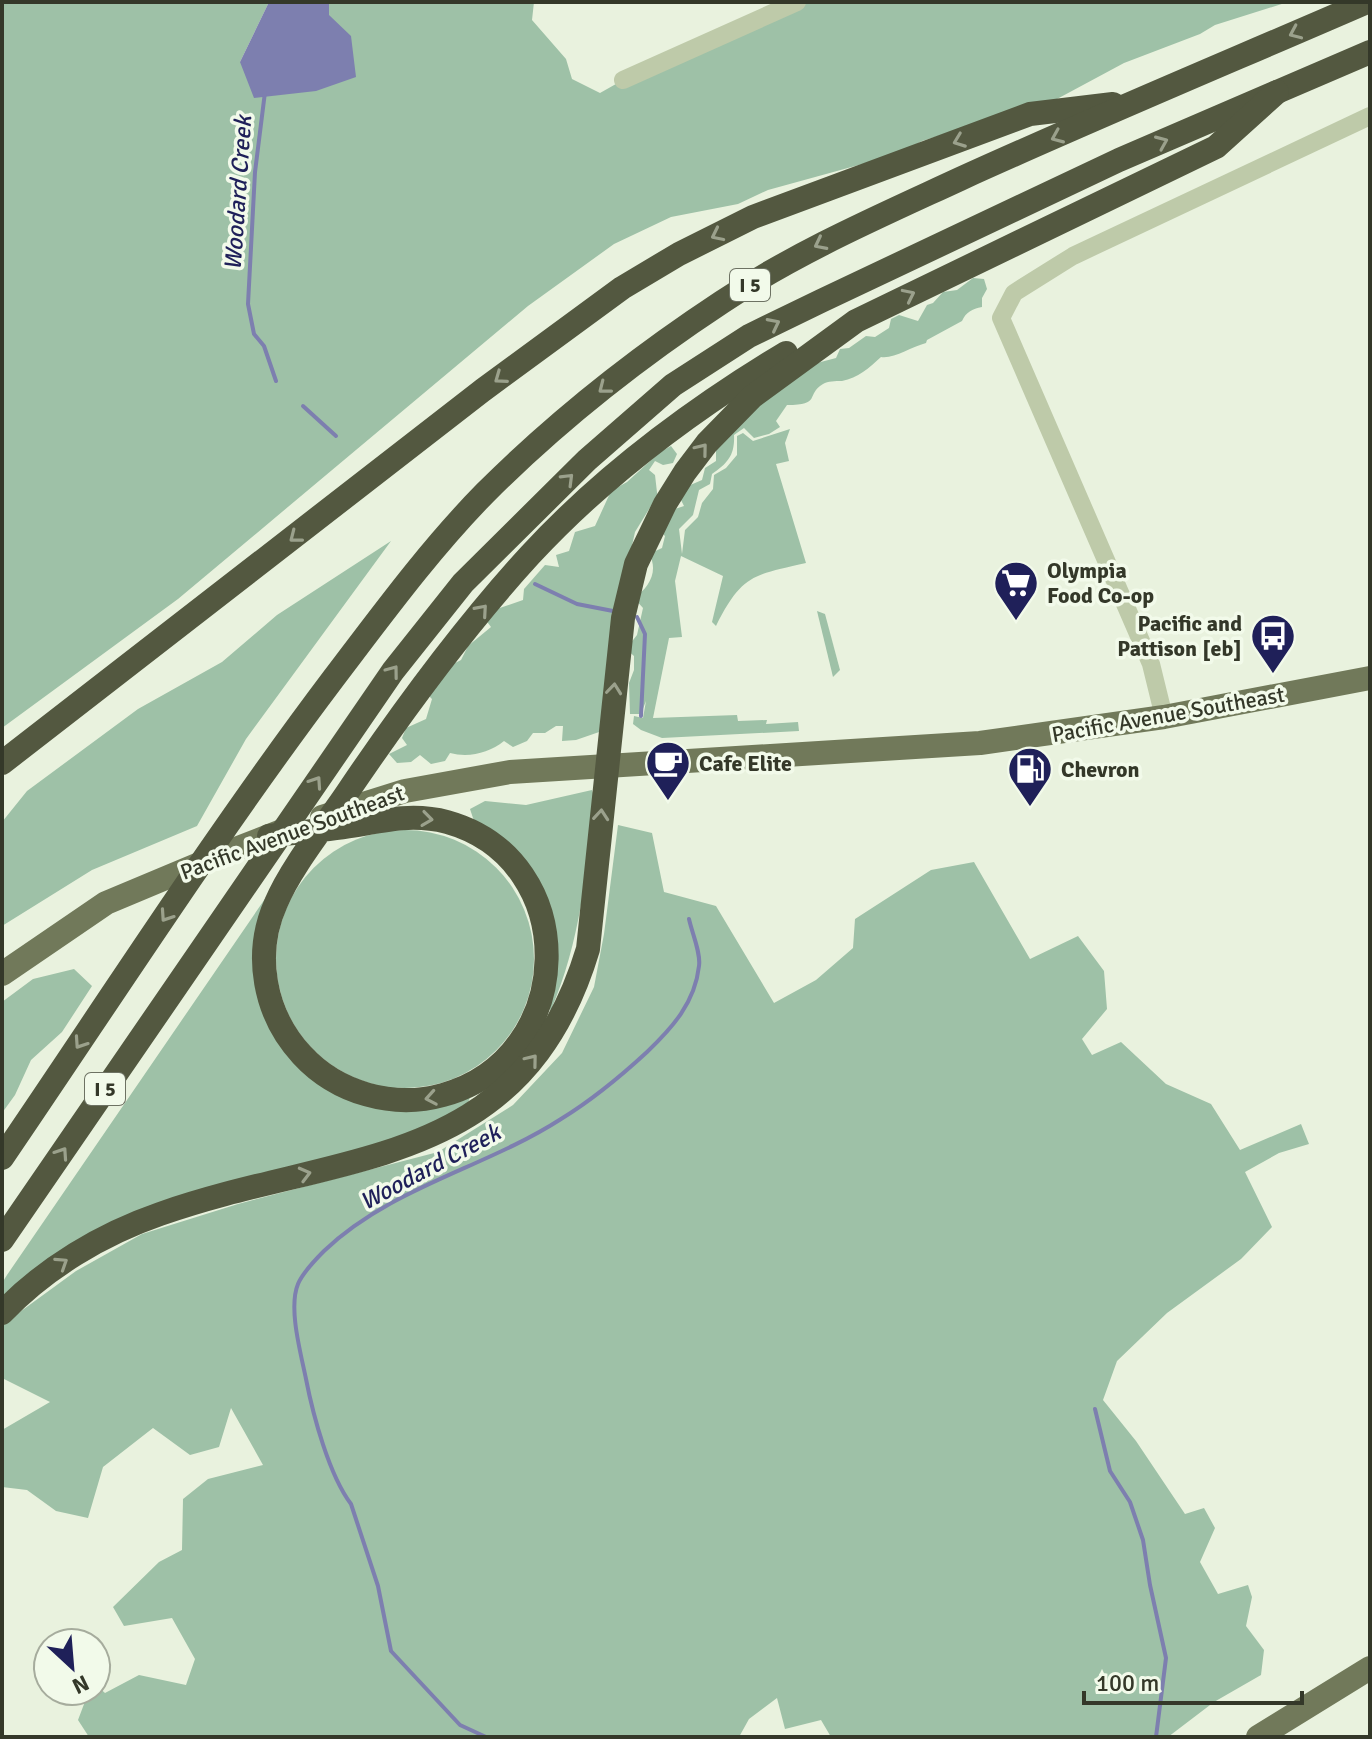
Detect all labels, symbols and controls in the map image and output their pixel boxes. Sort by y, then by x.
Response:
one-way arrow [1289,24,1303,40]
water label: Woodard Creek [218,113,259,271]
one-way arrow [1050,127,1065,143]
one-way arrow [953,131,967,148]
one-way arrow [1154,135,1168,151]
one-way arrow [710,225,725,241]
one-way arrow [813,234,828,250]
road number: I 5 [730,269,770,301]
one-way arrow [901,289,916,305]
one-way arrow [766,318,781,333]
one-way arrow [495,368,509,382]
one-way arrow [598,378,613,392]
one-way arrow [693,443,707,458]
one-way arrow [558,474,573,488]
one-way arrow [290,527,304,542]
place label: Olympia Food Co-op [1047,557,1154,609]
supermarket icon: Olympia Food Co-op [992,559,1040,622]
one-way arrow [472,604,487,619]
place label: Pacific and Pattison [eb] [1117,610,1242,662]
bus stop icon: Pacific and Pattison [eb] [1249,612,1297,675]
one-way arrow [383,665,398,680]
street label: Pacific Avenue Southeast [1050,681,1287,748]
one-way arrow [605,682,622,695]
cafe icon: Cafe Elite [644,739,692,802]
fuel station icon: Chevron [1006,745,1054,808]
place label: Cafe Elite [699,750,792,777]
place label: Chevron [1061,756,1140,783]
one-way arrow [306,776,321,790]
street label: Pacific Avenue Southeast [177,779,408,886]
one-way arrow [592,808,609,821]
one-way arrow [420,810,434,827]
one-way arrow [161,908,176,922]
one-way arrow [75,1034,90,1048]
one-way arrow [522,1055,537,1069]
road number: I 5 [85,1073,125,1105]
one-way arrow [424,1088,437,1105]
water label: Woodard Creek [355,1116,507,1217]
one-way arrow [52,1147,67,1161]
one-way arrow [297,1167,311,1183]
one-way arrow [53,1258,68,1273]
north arrow [32,1627,112,1707]
scale bar [1084,1655,1302,1705]
text: 100 m [1096,1668,1159,1698]
text: N [68,1669,93,1700]

